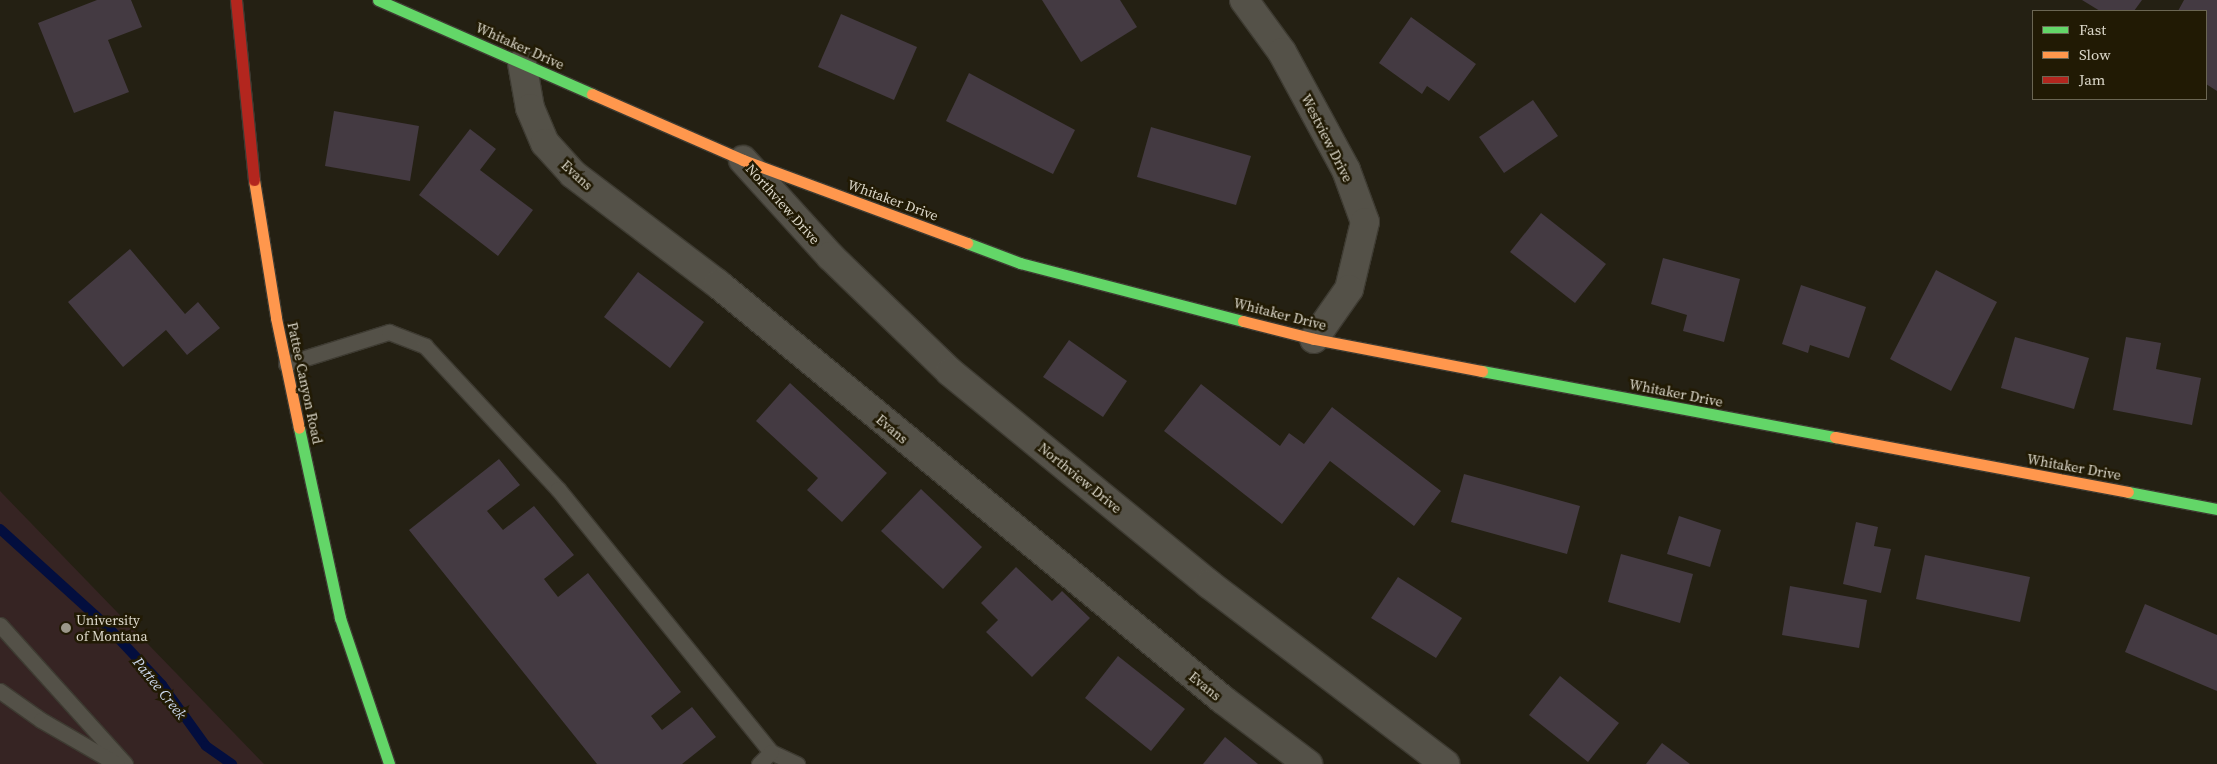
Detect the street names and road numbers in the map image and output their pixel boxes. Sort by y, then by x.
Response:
street label: Whitaker Drive [473,19,567,73]
street label: Westview Drive [1298,91,1356,185]
street label: Evans [558,157,596,193]
street label: Northview Drive [742,160,824,248]
street label: Whitaker Drive [845,176,941,224]
street label: Whitaker Drive [1232,294,1328,334]
street label: Pattee Canyon Road [284,321,326,445]
street label: Whitaker Drive [1628,376,1724,410]
street label: Evans [873,411,911,447]
street label: Northview Drive [1035,439,1125,517]
street label: Whitaker Drive [2026,450,2122,484]
street label: Evans [1185,668,1225,704]

